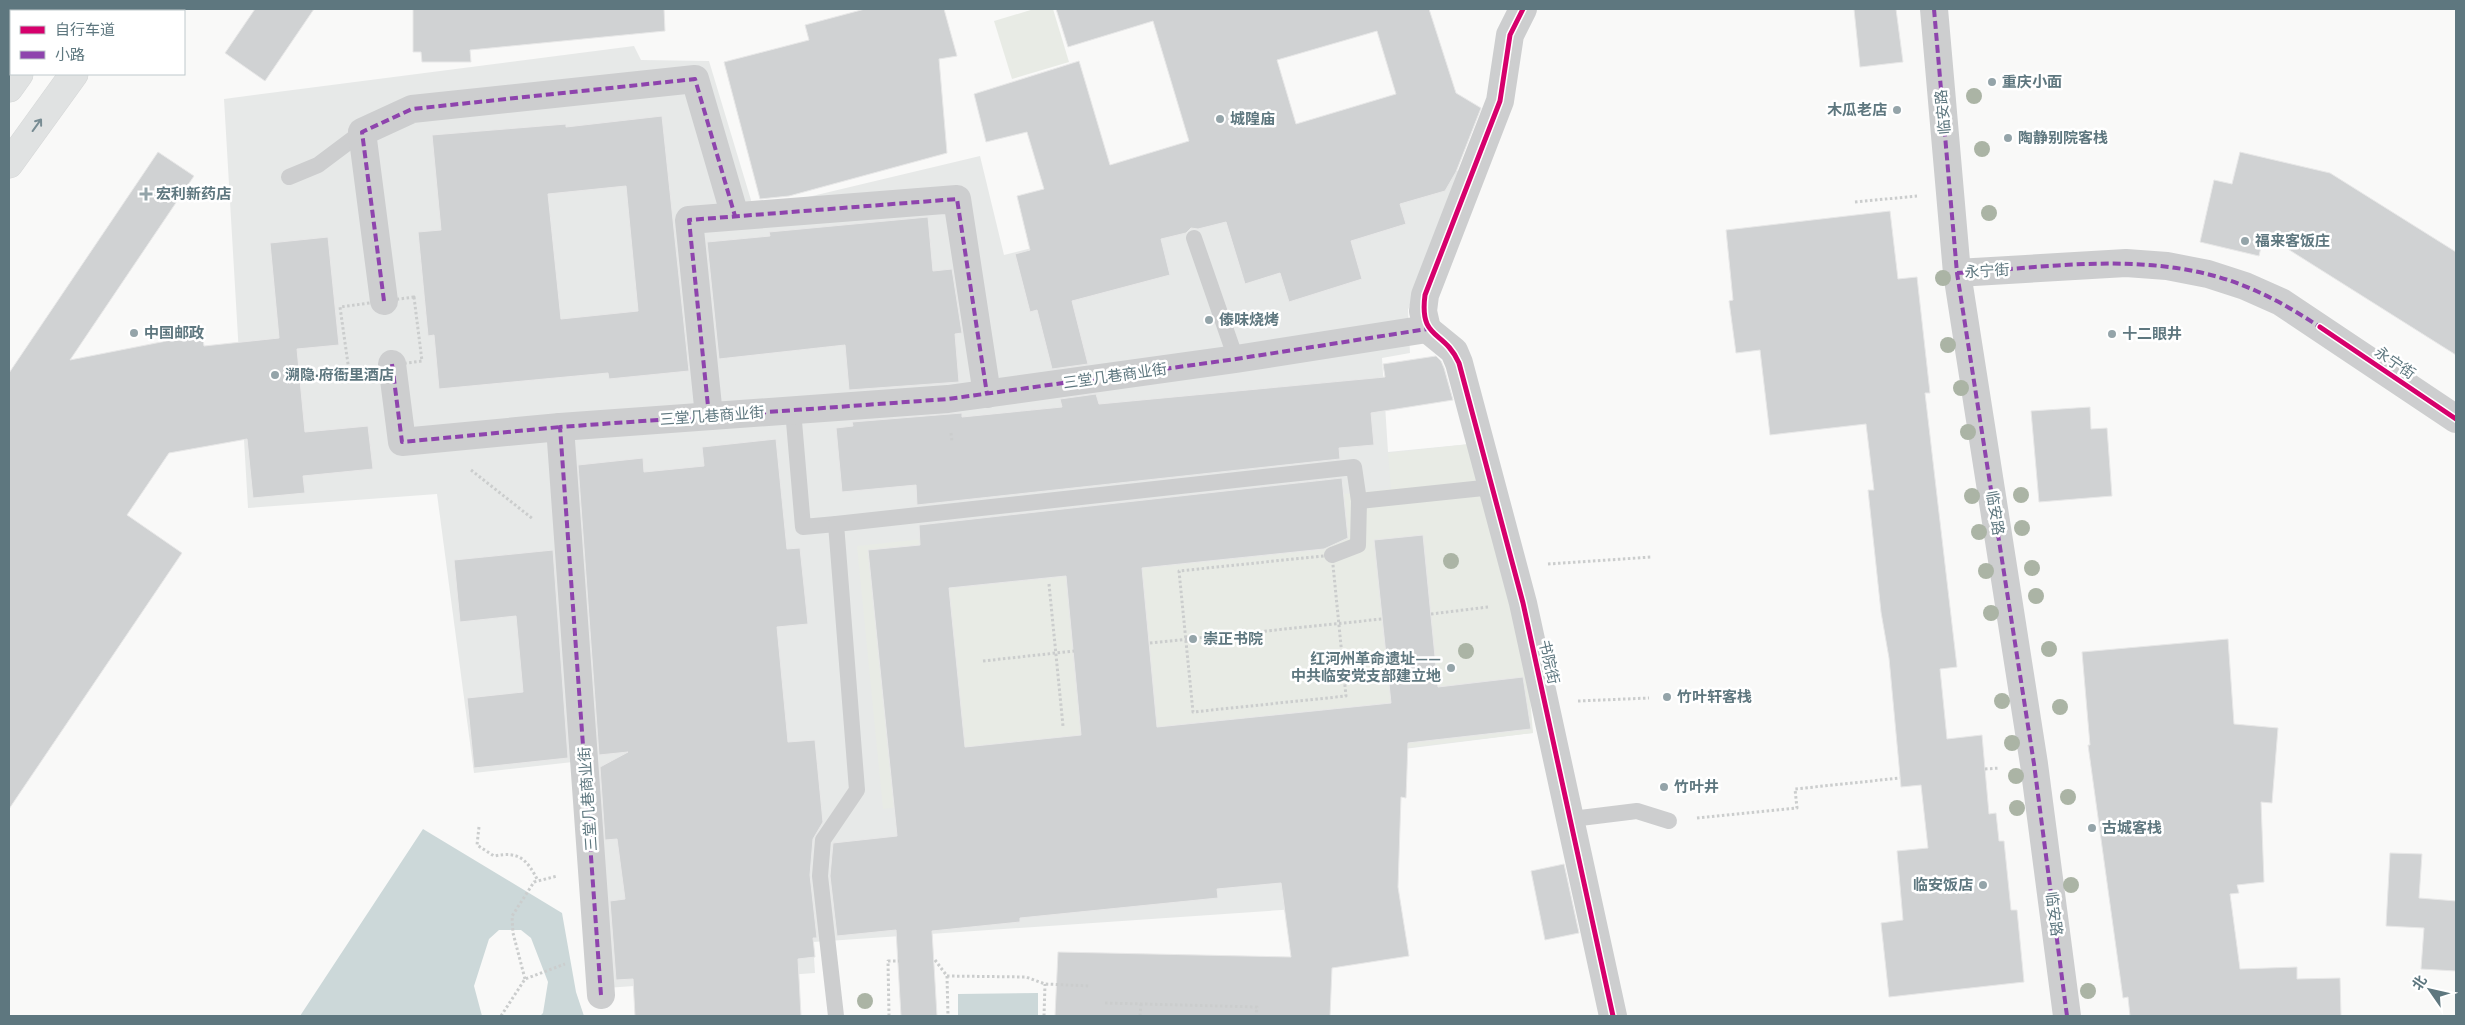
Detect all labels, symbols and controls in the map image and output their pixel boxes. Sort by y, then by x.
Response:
legend [10,10,185,75]
text: 自行车道 [55,20,115,38]
text: 小路 [55,45,85,63]
place label: 重庆小面 [2002,72,2062,90]
marker: 重庆小面 [1986,76,1998,88]
street label: 临安路 [1931,89,1953,135]
place label: 木瓜老店 [1827,100,1887,118]
marker: 木瓜老店 [1891,104,1903,116]
place label: 城隍庙 [1230,109,1275,127]
marker: 城隍庙 [1214,113,1226,125]
one-way arrow [32,118,42,132]
place label: 陶静别院客栈 [2018,128,2108,146]
marker: 陶静别院客栈 [2002,132,2014,144]
place label: 宏利新药店 [156,184,231,202]
marker: 宏利新药店 [140,188,152,200]
place label: 福来客饭庄 [2255,231,2330,249]
marker: 福来客饭庄 [2239,235,2251,247]
street label: 永宁街 [1964,260,2010,280]
place label: 傣味烧烤 [1219,310,1279,328]
marker: 傣味烧烤 [1203,314,1215,326]
place label: 中国邮政 [144,323,204,341]
place label: 十二眼井 [2122,324,2182,342]
marker: 中国邮政 [128,327,140,339]
marker: 十二眼井 [2106,328,2118,340]
street label: 永宁街 [2372,342,2419,382]
street label: 三堂几巷商业街 [1062,359,1168,391]
place label: 溯隐·府衙里酒店 [285,365,394,383]
marker: 溯隐·府衙里酒店 [269,369,281,381]
street label: 三堂几巷商业街 [659,402,765,428]
street label: 临安路 [1984,489,2008,536]
place label: 崇正书院 [1203,629,1263,647]
marker: 崇正书院 [1187,633,1199,645]
street label: 书院街 [1536,638,1564,686]
place label: 红河州革命遗址—— 中共临安党支部建立地 [1291,649,1441,684]
marker: 红河州革命遗址—— 中共临安党支部建立地 [1445,662,1457,674]
place label: 竹叶轩客栈 [1677,687,1752,705]
marker: 竹叶轩客栈 [1661,691,1673,703]
street label: 三堂几巷商业街 [574,746,600,852]
place label: 竹叶井 [1674,777,1719,795]
marker: 竹叶井 [1658,781,1670,793]
place label: 古城客栈 [2102,818,2162,836]
marker: 古城客栈 [2086,822,2098,834]
place label: 临安饭店 [1913,875,1973,893]
marker: 临安饭店 [1977,879,1989,891]
street label: 临安路 [2043,890,2067,937]
north arrow [2405,965,2455,1015]
text: 北 [2408,972,2430,993]

